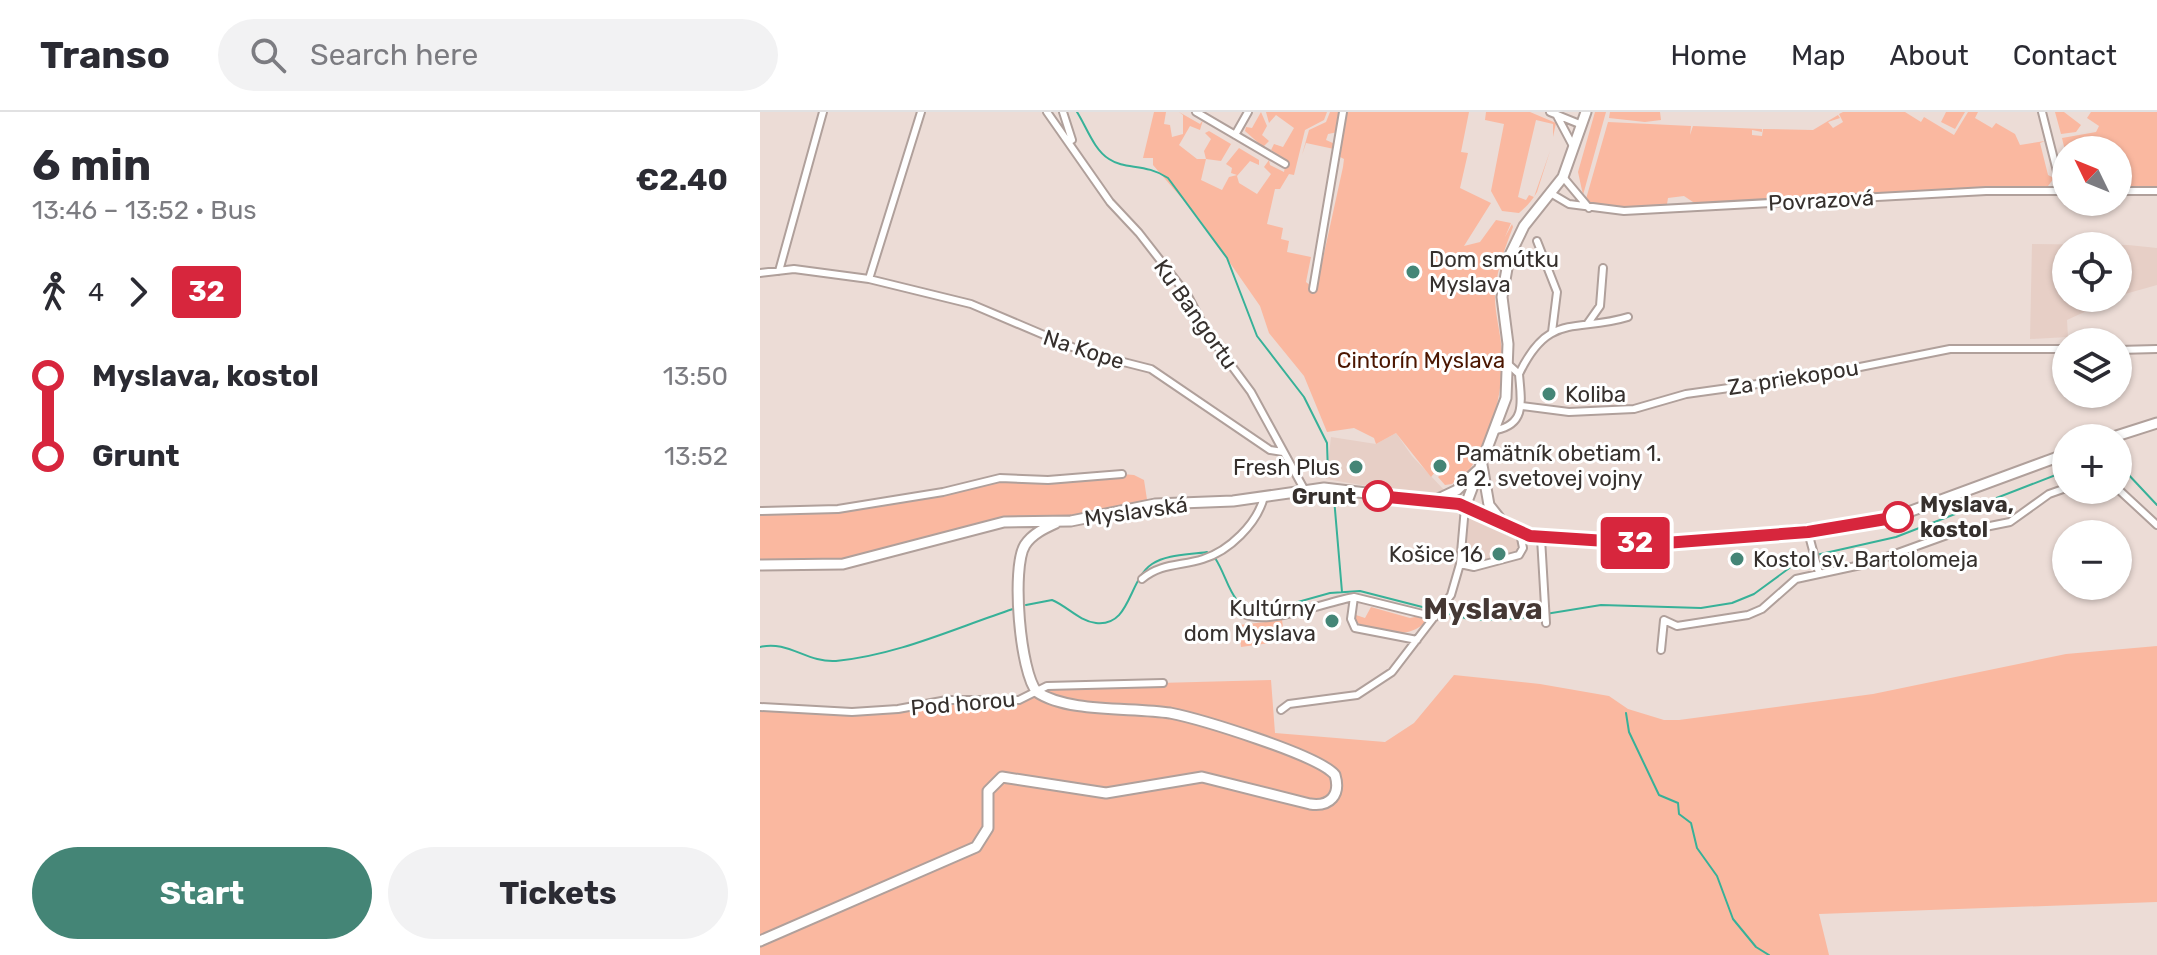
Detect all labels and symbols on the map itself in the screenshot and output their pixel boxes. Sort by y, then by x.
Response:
north arrow [2052,136,2132,216]
street label: Povrazová [1767,184,1875,217]
place label: Dom smútku Myslava [1429,246,1559,298]
street label: Ku Bangortu [1148,254,1243,374]
marker: Dom smútku Myslava [1404,263,1422,281]
street label: Na Kope [1040,324,1128,375]
park label: Cintorín Myslava [1337,347,1505,374]
street label: Za priekopou [1726,354,1861,401]
place label: Koliba [1565,381,1626,408]
marker: Koliba [1540,385,1558,403]
place label: Pamätník obetiam 1. a 2. svetovej vojny [1456,440,1661,492]
place label: Fresh Plus [1233,454,1340,481]
marker: Pamätník obetiam 1. a 2. svetovej vojny [1431,457,1449,475]
marker: Fresh Plus [1347,458,1365,476]
marker: Grunt [1363,481,1393,511]
place label: Grunt [1292,483,1356,510]
street label: Myslavská [1083,491,1189,532]
place label: Myslava, kostol [1920,491,2014,543]
marker: Myslava, kostol [1883,502,1913,532]
line badge: 32 [1599,517,1671,569]
place label: Košice 16 [1389,541,1483,568]
marker: Košice 16 [1490,545,1508,563]
place label: Kostol sv. Bartolomeja [1753,546,1978,573]
marker: Kostol sv. Bartolomeja [1728,550,1746,568]
district label: Myslava [1423,591,1543,627]
place label: Kultúrny dom Myslava [1184,595,1316,647]
marker: Kultúrny dom Myslava [1323,612,1341,630]
street label: Pod horou [909,685,1017,722]

